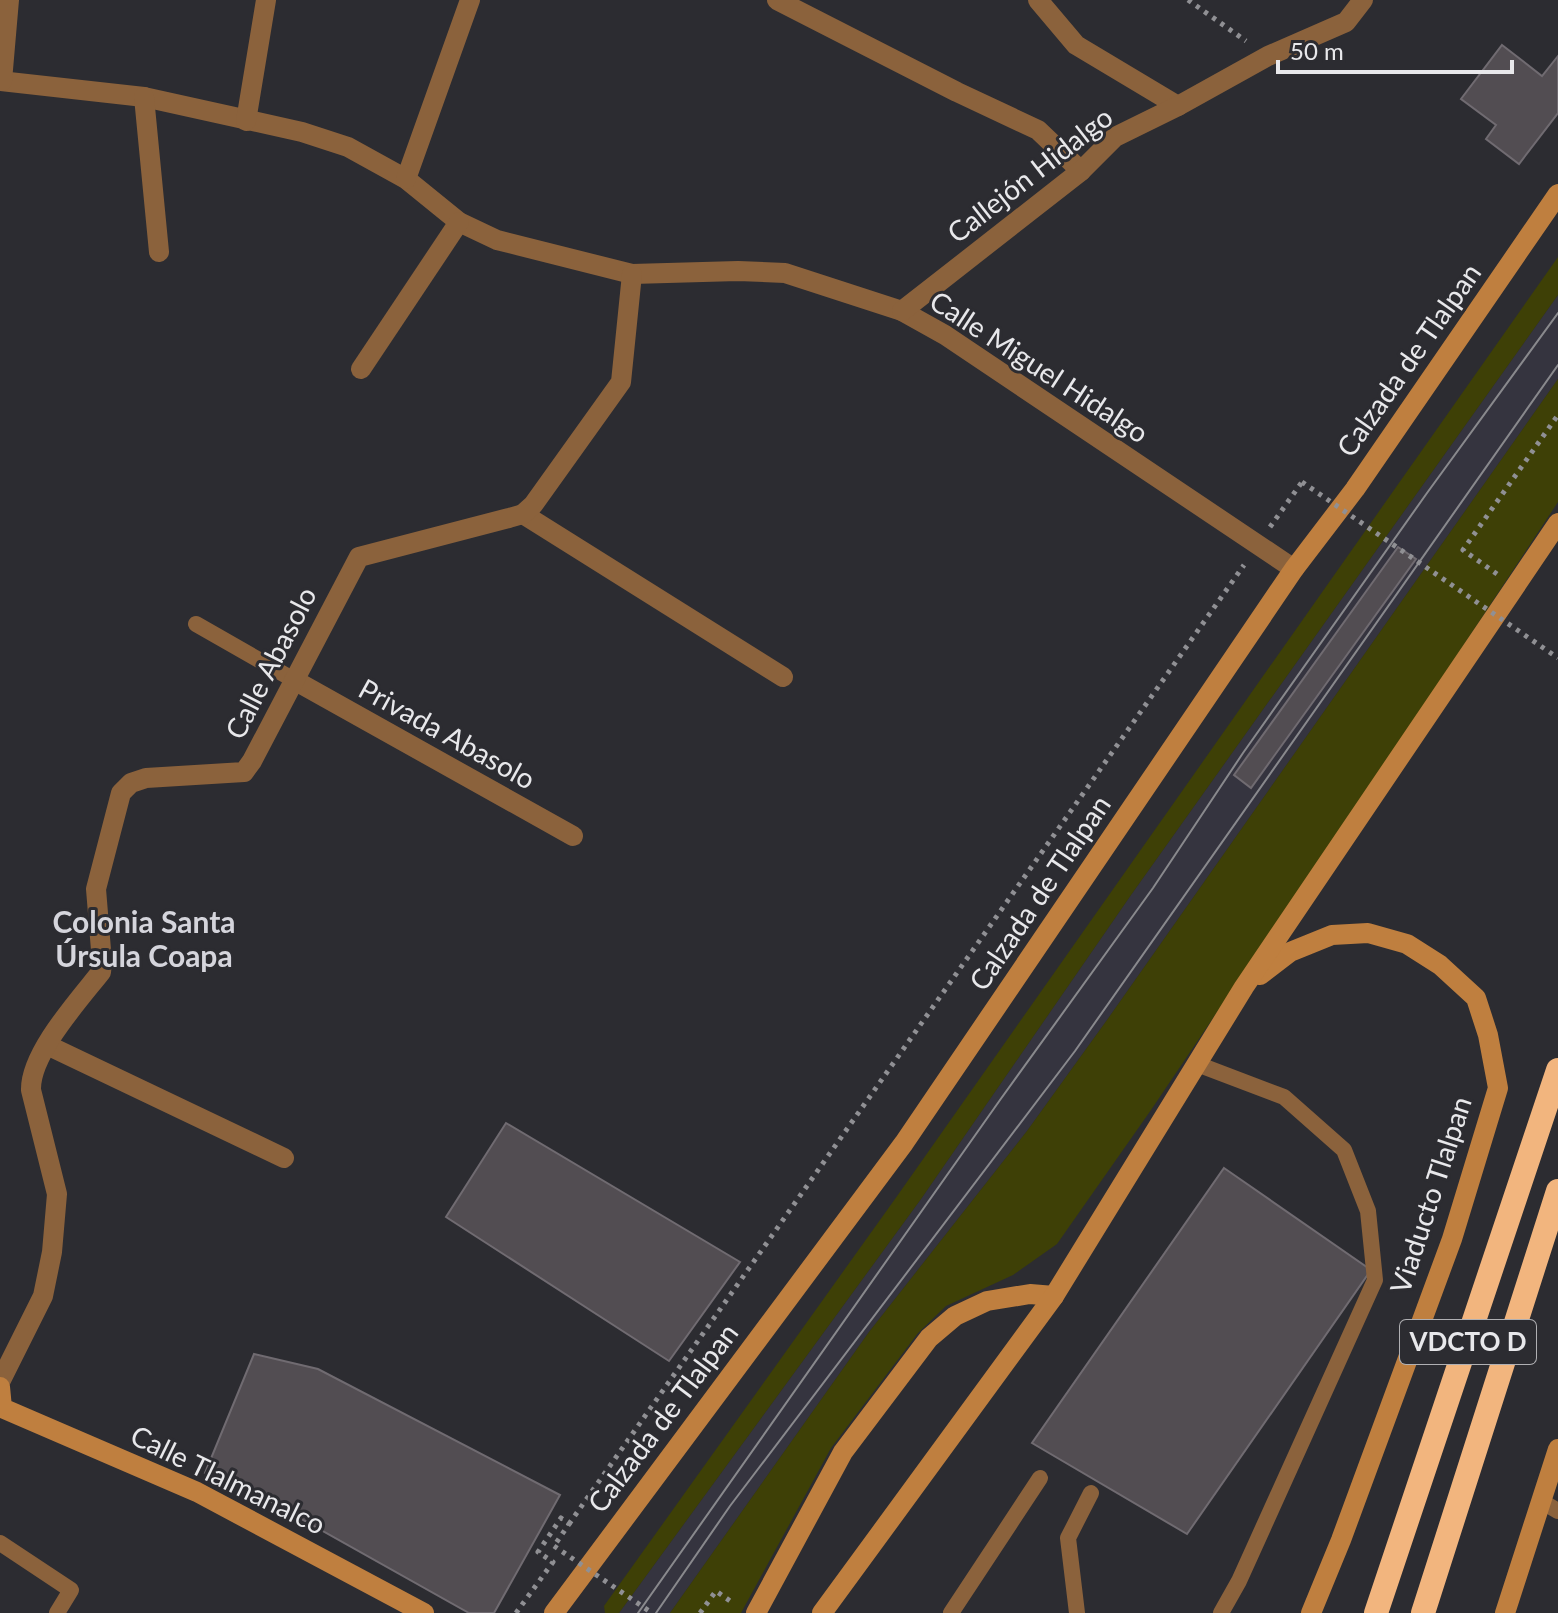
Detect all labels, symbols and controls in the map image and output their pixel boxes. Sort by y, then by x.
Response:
scale bar [1278,24,1512,74]
text: 50 m [1290,36,1344,65]
street label: Callejón Hidalgo [940,99,1119,249]
street label: Calzada de Tlalpan [1329,256,1488,463]
street label: Calle Miguel Hidalgo [924,283,1155,449]
street label: Calle Abasolo [217,581,323,744]
street label: Privada Abasolo [353,671,542,796]
street label: Calzada de Tlalpan [961,788,1117,996]
district label: Colonia Santa Úrsula Coapa [52,903,236,973]
street label: Viaducto Tlalpan [1382,1092,1478,1297]
street label: Calzada de Tlalpan [580,1316,744,1519]
road number: VDCTO D [1400,1320,1536,1364]
street label: Calle Tlalmanalco [126,1417,331,1541]

